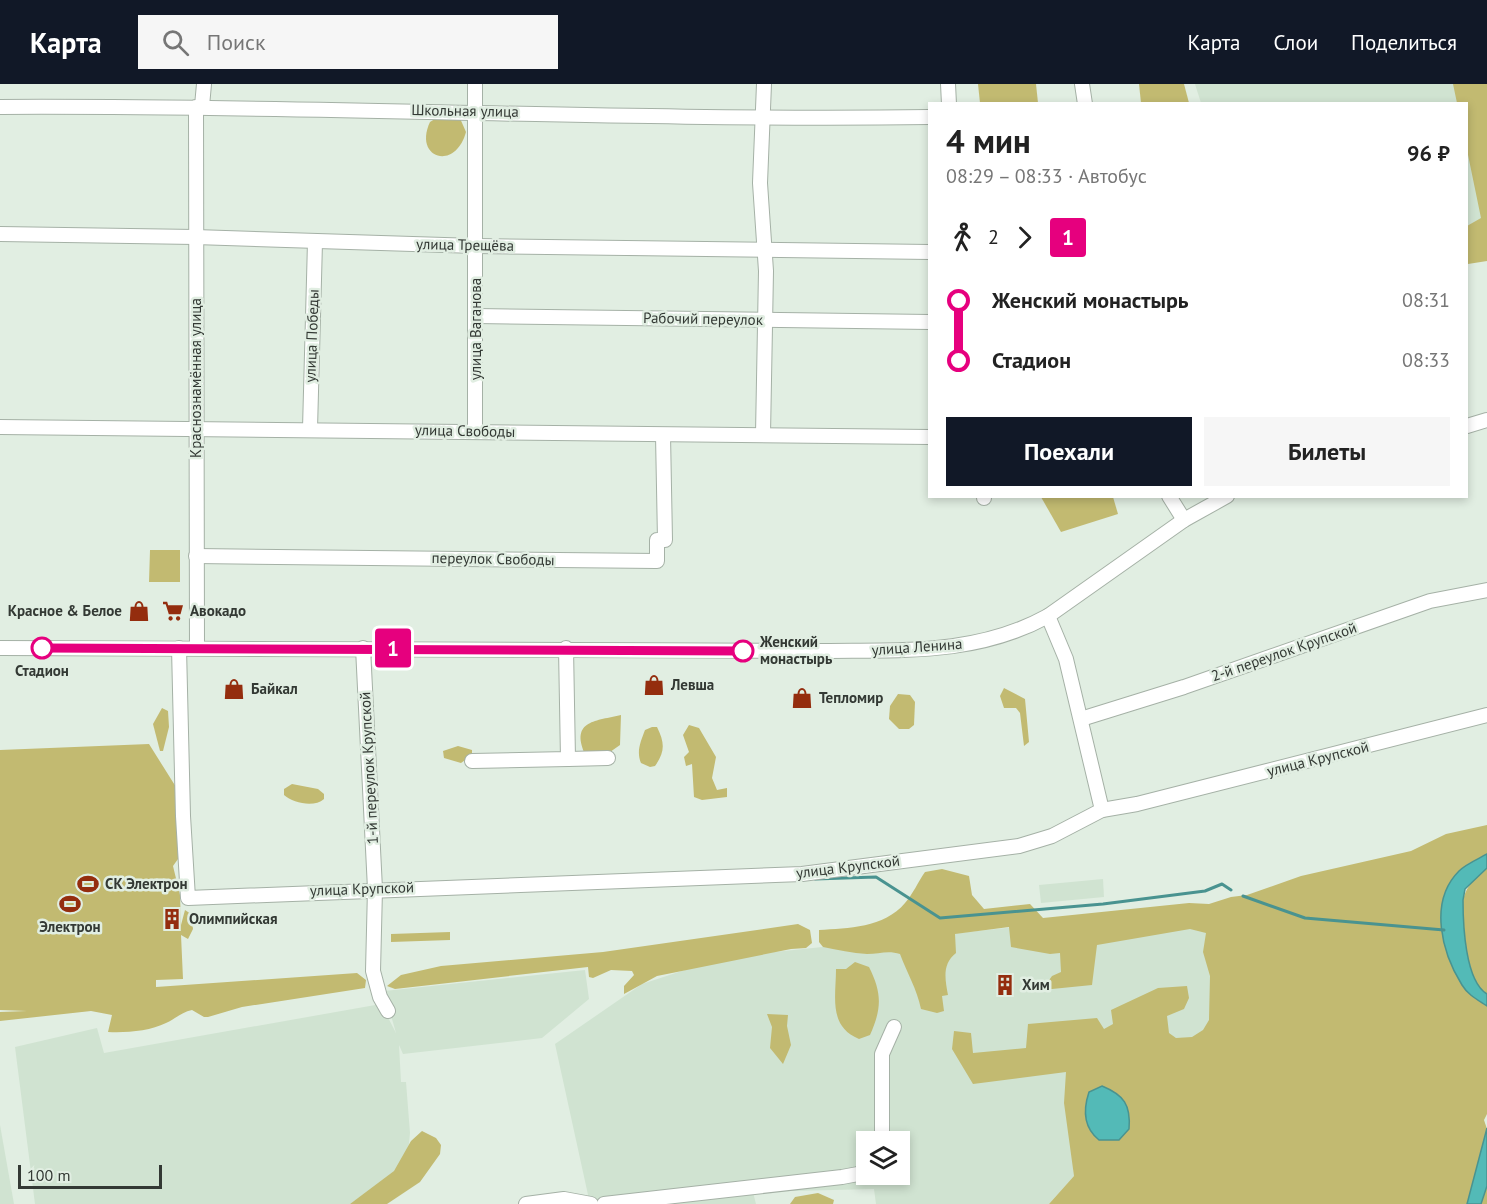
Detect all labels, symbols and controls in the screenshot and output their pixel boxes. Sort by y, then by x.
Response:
search box [138,15,558,69]
text: Карта [30,24,102,61]
icon: search [159,26,192,59]
text: Поиск [207,28,266,56]
text: Карта [1187,29,1240,56]
text: Слои [1273,29,1318,56]
text: Поделиться [1351,29,1457,56]
street label: Школьная улица [411,100,519,121]
text: 4 мин [946,119,1031,162]
text: 96 ₽ [1407,139,1450,167]
text: 08:29 – 08:33 · Автобус [946,163,1147,189]
icon: walk [946,221,979,254]
icon: forward [1008,221,1041,254]
text: 2 [988,224,999,250]
text: 1 [1062,224,1074,251]
street label: улица Трещёва [416,234,514,255]
street label: улица Ваганова [466,278,485,380]
text: Женский монастырь [992,286,1189,314]
text: 08:31 [1402,287,1450,313]
street label: улица Победы [300,289,323,383]
street label: Краснознамённая улица [186,298,205,458]
street label: Рабочий переулок [643,308,764,329]
text: Стадион [992,346,1071,374]
text: 08:33 [1402,347,1450,373]
button: Поехали [946,417,1192,486]
button: Билеты [1204,417,1450,486]
street label: улица Свободы [415,420,515,441]
street label: переулок Свободы [431,548,555,569]
shop icon: Красное & Белое [127,599,151,623]
supermarket icon: Авокадо [161,599,185,623]
place label: Красное & Белое [8,601,122,620]
place label: Авокадо [190,601,246,620]
street label: 2-й переулок Крупской [1209,618,1359,685]
line badge: 1 [374,628,412,668]
place label: Женский монастырь [759,632,833,668]
street label: улица Ленина [871,634,963,659]
text: 1 [387,635,399,662]
marker: Стадион [31,637,53,659]
marker: Женский монастырь [732,640,754,662]
place label: Стадион [15,661,69,680]
shop icon: Левша [642,673,666,697]
place label: Левша [670,675,714,694]
shop icon: Байкал [222,677,246,701]
place label: Байкал [251,679,298,698]
shop icon: Тепломир [790,686,814,710]
place label: Тепломир [819,688,883,707]
street label: 1-й переулок Крупской [355,691,382,845]
street label: улица Крупской [1265,737,1371,780]
street label: улица Крупской [795,851,901,882]
sports icon: СК Электрон [76,872,100,896]
place label: СК Электрон [105,874,188,893]
street label: улица Крупской [310,877,414,900]
sports icon: Электрон [58,892,82,916]
building icon: Олимпийская [160,907,184,931]
place label: Олимпийская [189,909,278,928]
place label: Электрон [39,917,101,936]
building icon: Хим [993,973,1017,997]
place label: Хим [1022,975,1050,994]
map controls [856,1131,910,1185]
button: layers [856,1131,910,1185]
scale bar [18,1162,162,1190]
text: 100 m [27,1165,70,1185]

